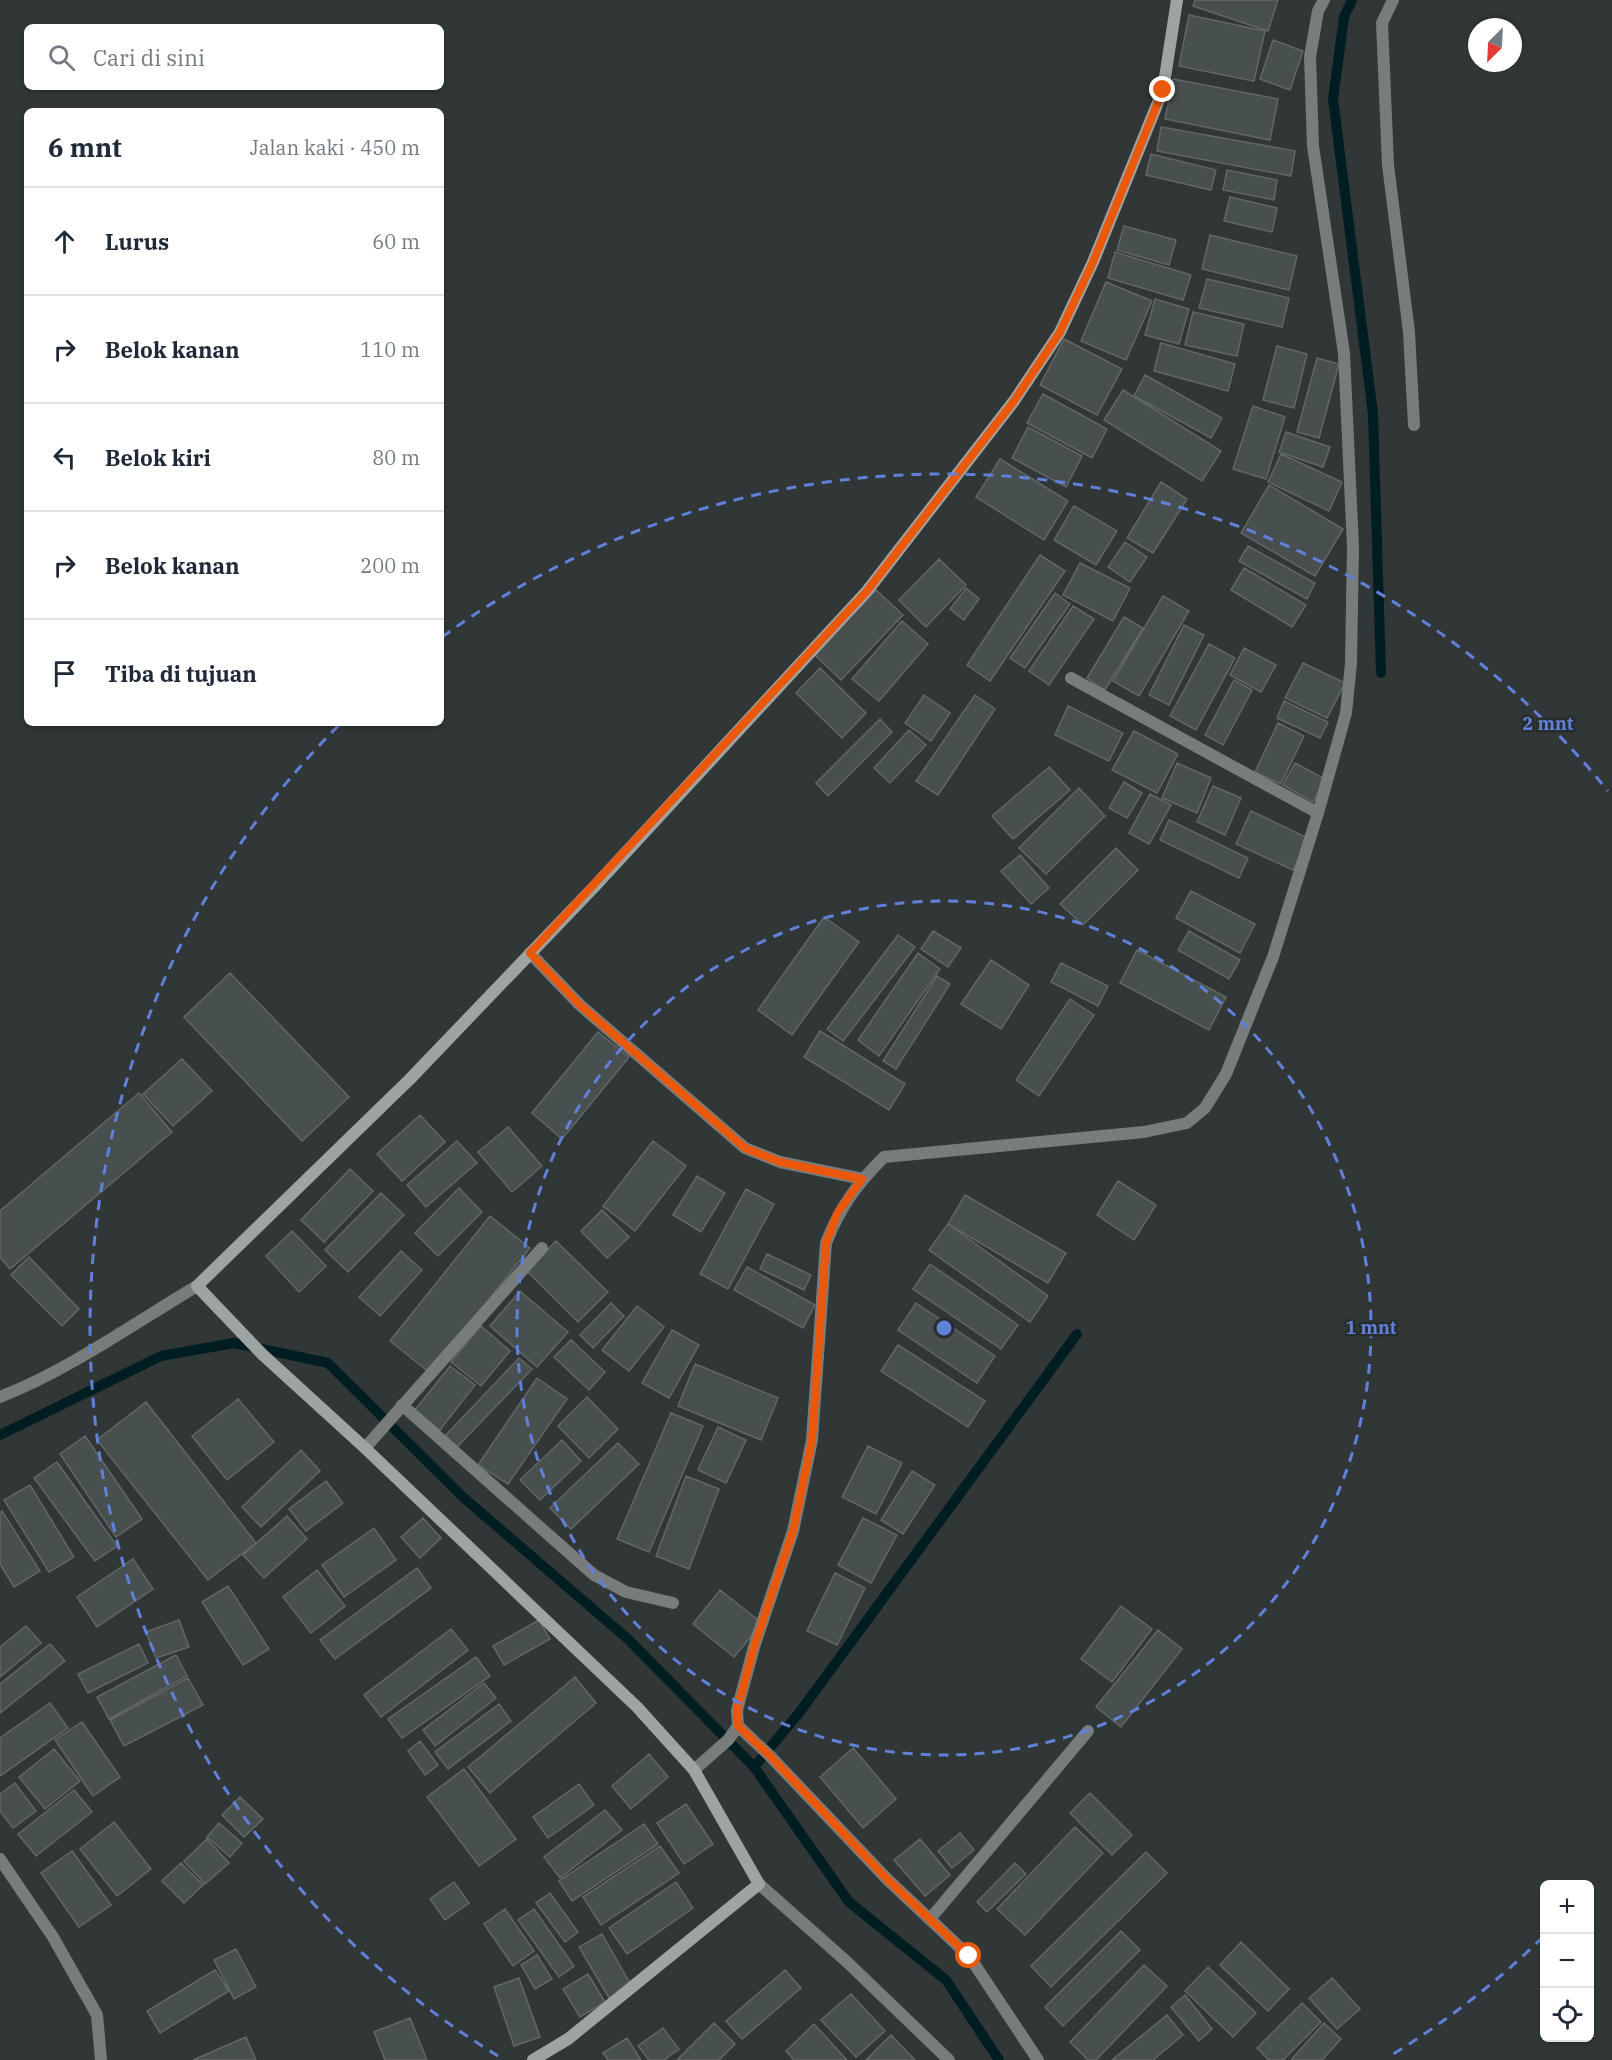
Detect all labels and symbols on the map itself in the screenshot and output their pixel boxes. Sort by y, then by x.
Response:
north arrow [1468,18,1522,72]
route end [1149,76,1175,102]
text: 2 mnt [1522,712,1574,735]
text: 1 mnt [1345,1316,1397,1339]
centre of rings [934,1318,954,1338]
route start [955,1942,981,1968]

